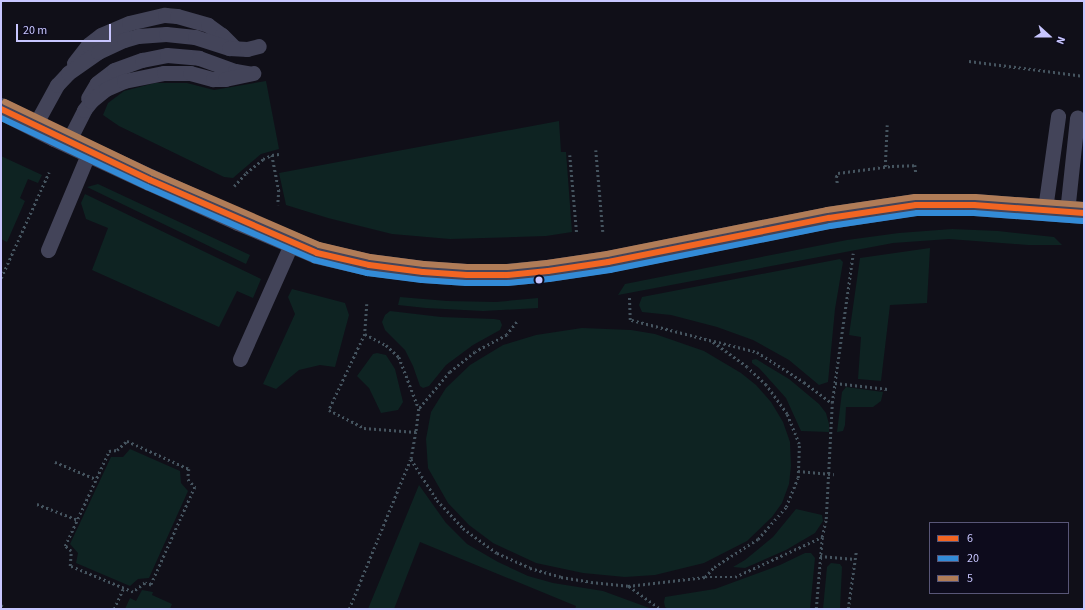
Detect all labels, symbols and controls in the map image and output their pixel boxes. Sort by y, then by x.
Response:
scale bar [18,16,113,42]
north arrow [1029,16,1069,56]
text: 20 m [23,22,47,39]
text: N [1052,34,1069,47]
unlabelled marker [534,275,544,285]
legend [929,522,1069,594]
text: 6 [967,530,973,547]
text: 20 [967,550,979,567]
text: 5 [967,570,973,587]

